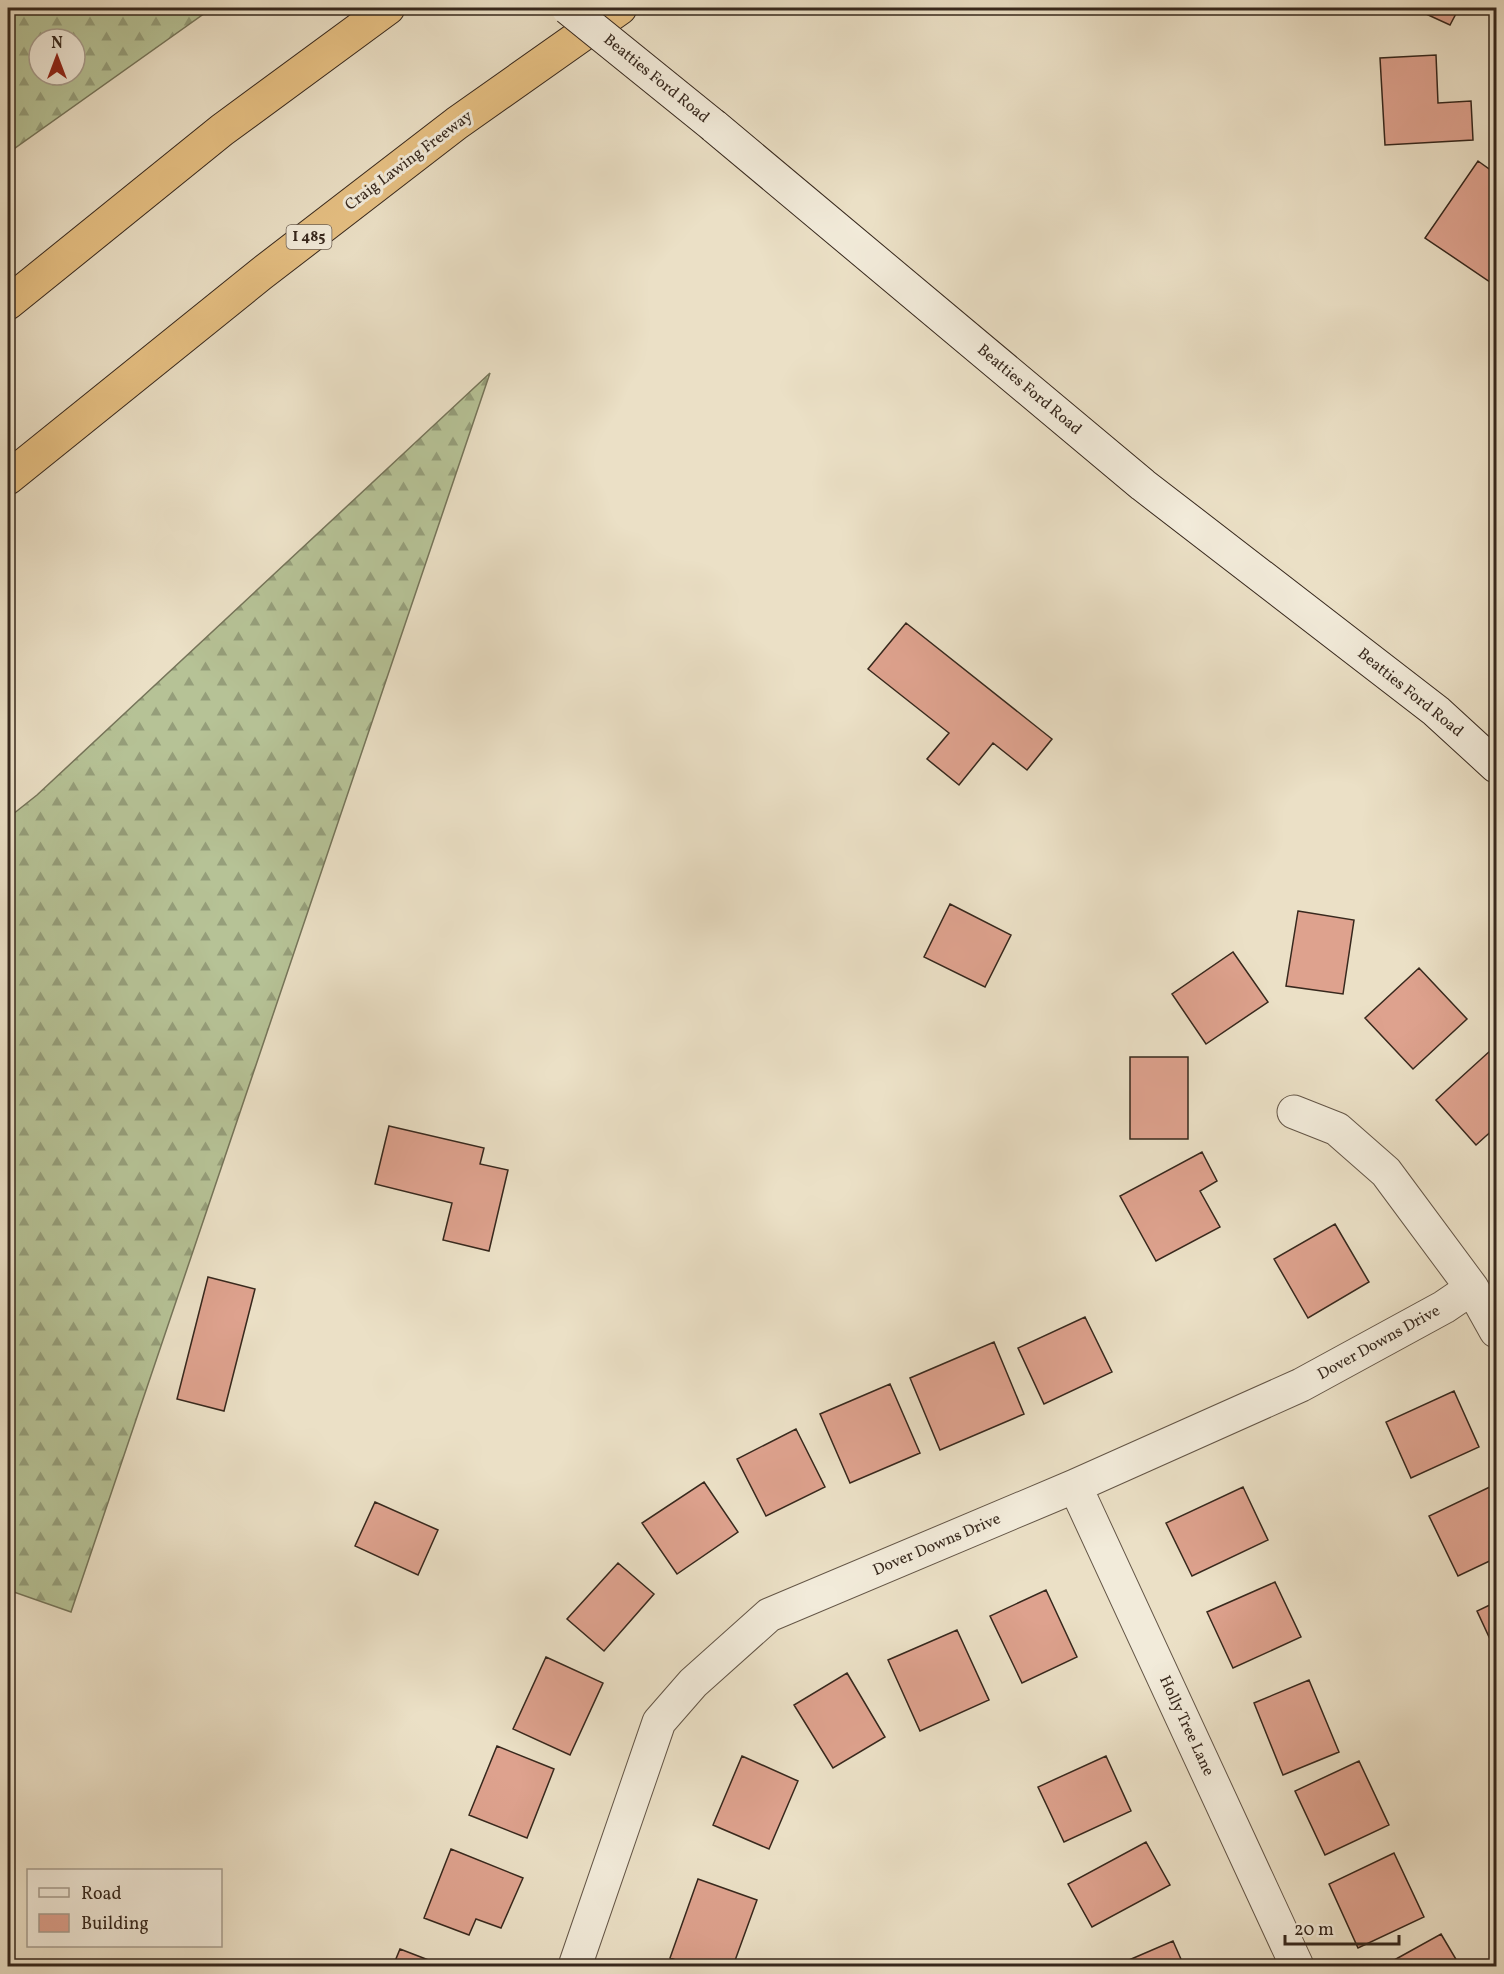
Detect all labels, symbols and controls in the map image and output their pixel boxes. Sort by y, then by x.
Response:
north arrow [27,27,87,87]
street label: Beatties Ford Road [598,29,714,129]
text: N [51,33,63,55]
street label: Craig Lawing Freeway [341,105,478,216]
road number: I 485 [286,225,332,249]
street label: Beatties Ford Road [972,340,1086,440]
street label: Beatties Ford Road [1352,643,1468,743]
street label: Dover Downs Drive [1314,1300,1444,1386]
street label: Dover Downs Drive [870,1508,1004,1582]
street label: Holly Tree Lane [1153,1672,1219,1780]
legend [27,1869,222,1947]
text: Road [81,1882,122,1907]
scale bar [1285,1908,1399,1946]
text: Building [81,1912,149,1937]
text: 20 m [1294,1918,1334,1943]

